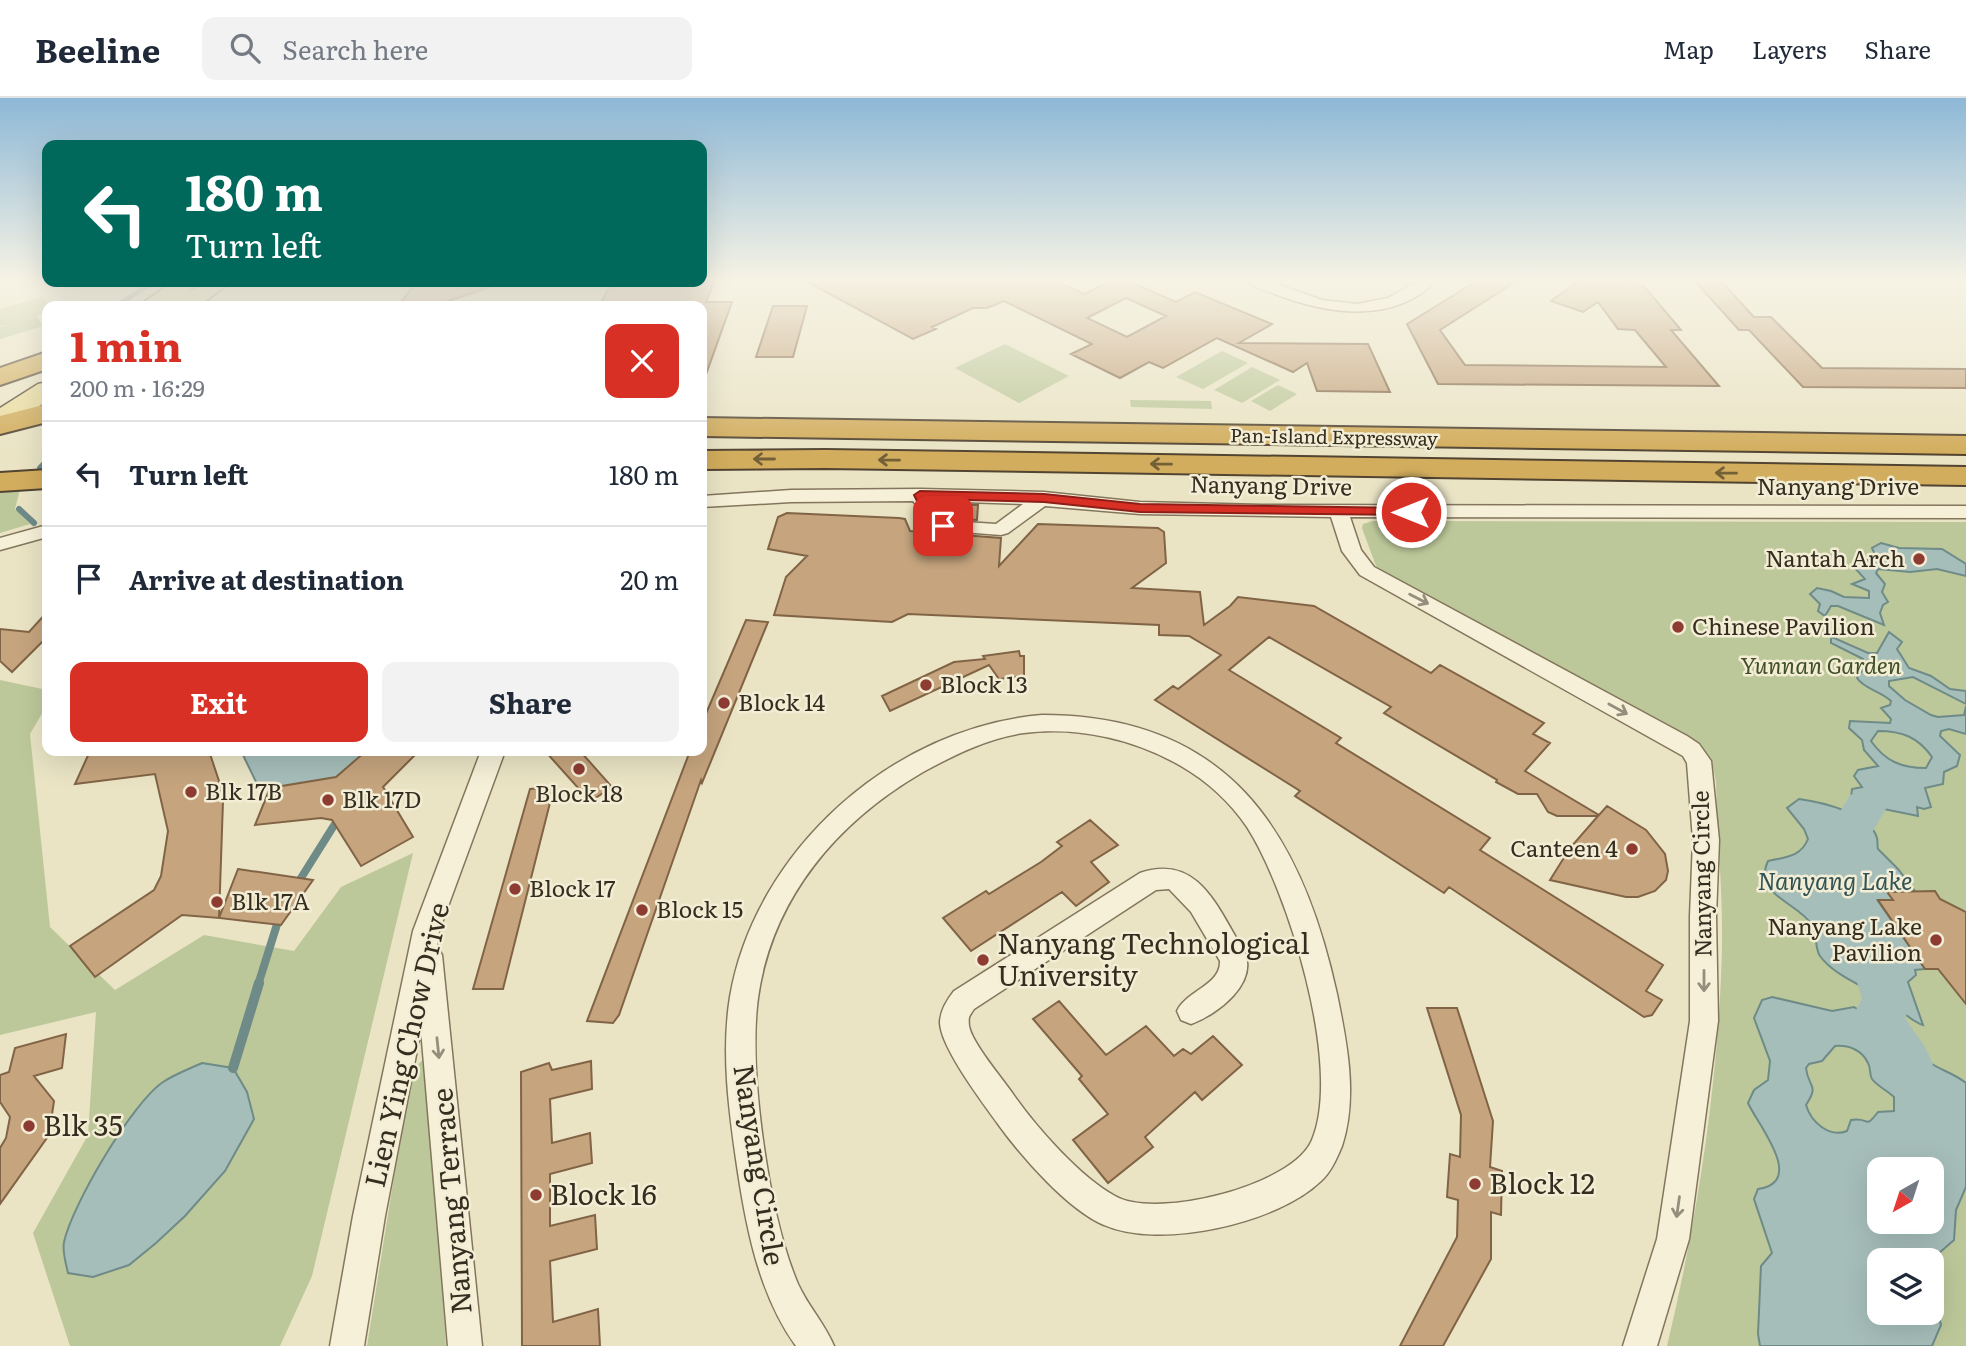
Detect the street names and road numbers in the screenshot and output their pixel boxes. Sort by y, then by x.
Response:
street label: Pan-Island Expressway [1230,420,1438,452]
street label: Nanyang Drive [1190,466,1353,502]
street label: Nanyang Drive [1757,468,1919,502]
street label: Nanyang Circle [1682,790,1718,958]
street label: Lien Ying Chow Drive [352,898,458,1191]
street label: Nanyang Circle [724,1061,798,1268]
street label: Nanyang Terrace [419,1086,481,1316]

